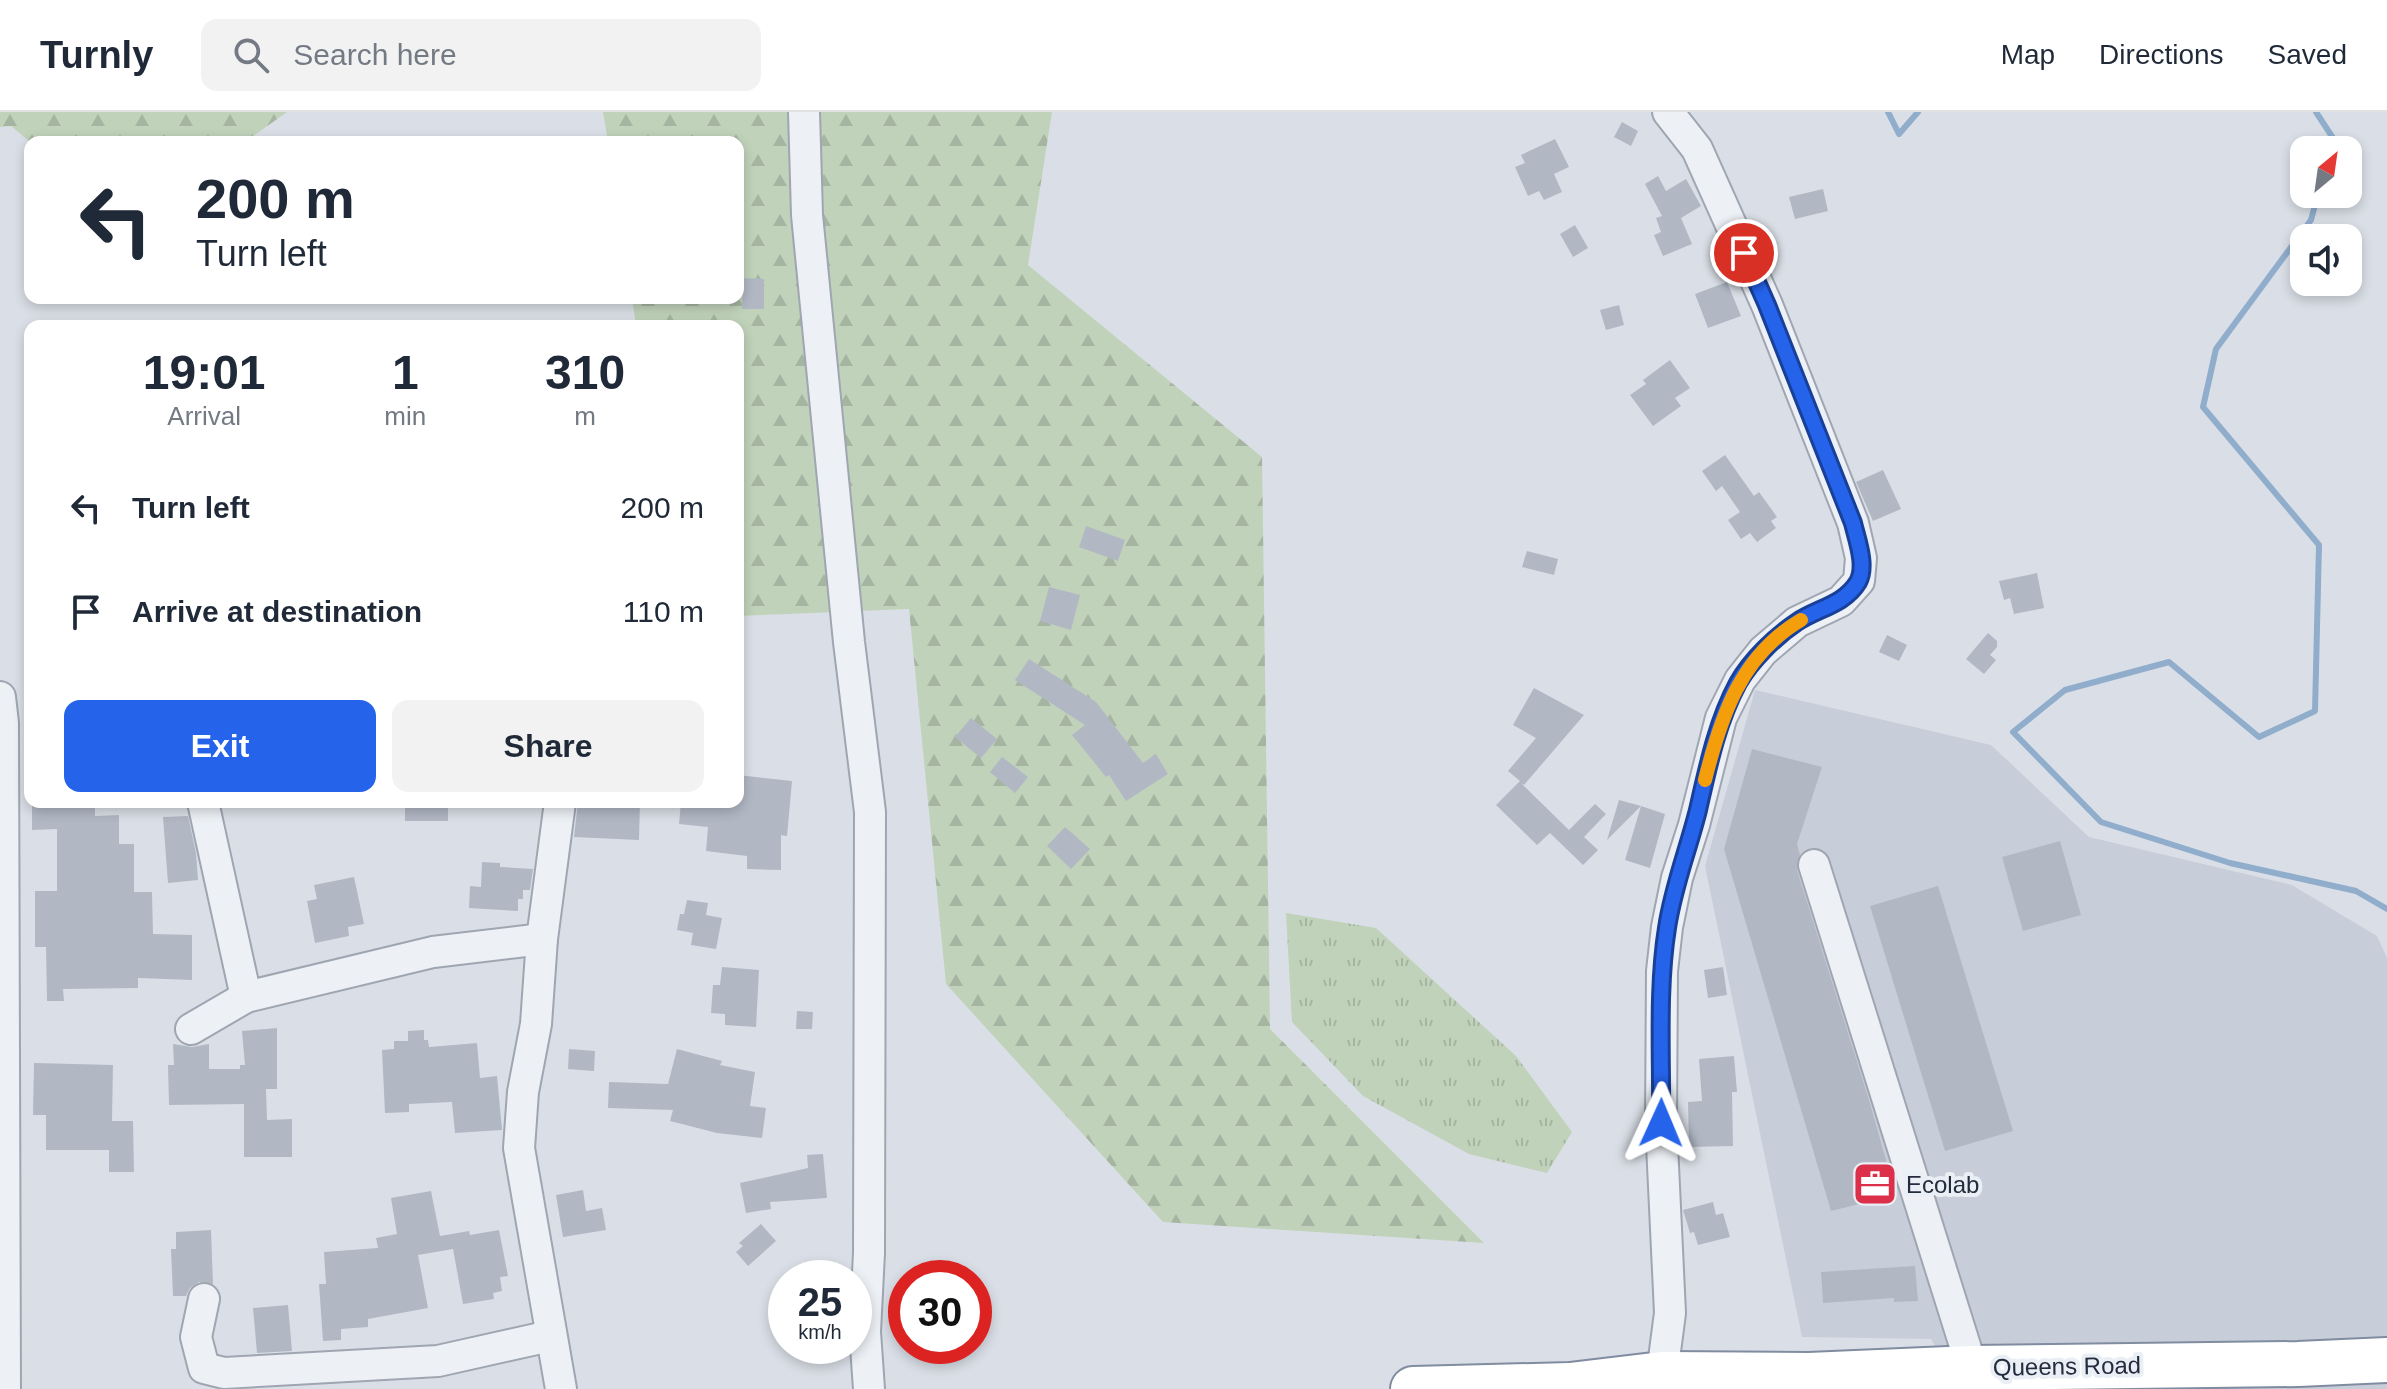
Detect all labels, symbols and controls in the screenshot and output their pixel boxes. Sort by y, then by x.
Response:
search box [201,19,761,91]
icon: search [229,33,273,77]
text: Turnly [40,34,153,76]
text: Search here [293,38,457,71]
text: Map [2001,39,2055,70]
text: Directions [2099,39,2224,70]
text: Saved [2268,39,2347,70]
north arrow [2290,136,2362,208]
map controls [2290,136,2362,296]
text: 200 m [196,167,355,230]
icon: left [64,168,168,272]
pin [1710,219,1778,287]
button: sound [2290,224,2362,296]
icon: arrive [1722,231,1766,275]
text: Turn left [196,233,327,274]
text: 19:01 [143,346,266,399]
text: 1 [392,346,419,399]
text: 310 [545,346,625,399]
text: Arrival [167,401,241,431]
text: min [384,401,426,431]
text: m [574,401,596,431]
icon: left [64,486,108,530]
text: Turn left [132,491,250,524]
text: 200 m [621,491,704,524]
icon: arrive [64,590,108,634]
text: Arrive at destination [132,595,422,628]
text: 110 m [623,595,704,628]
button: Exit [64,700,376,792]
button: Share [392,700,704,792]
position arrow [1619,1081,1703,1165]
office icon: Ecolab [1851,1160,1899,1208]
place label: Ecolab [1906,1171,1979,1198]
speed limit sign: 30 [888,1260,992,1364]
text: 25 [798,1280,842,1324]
text: km/h [798,1321,842,1343]
street label: Queens Road [1993,1351,2141,1381]

